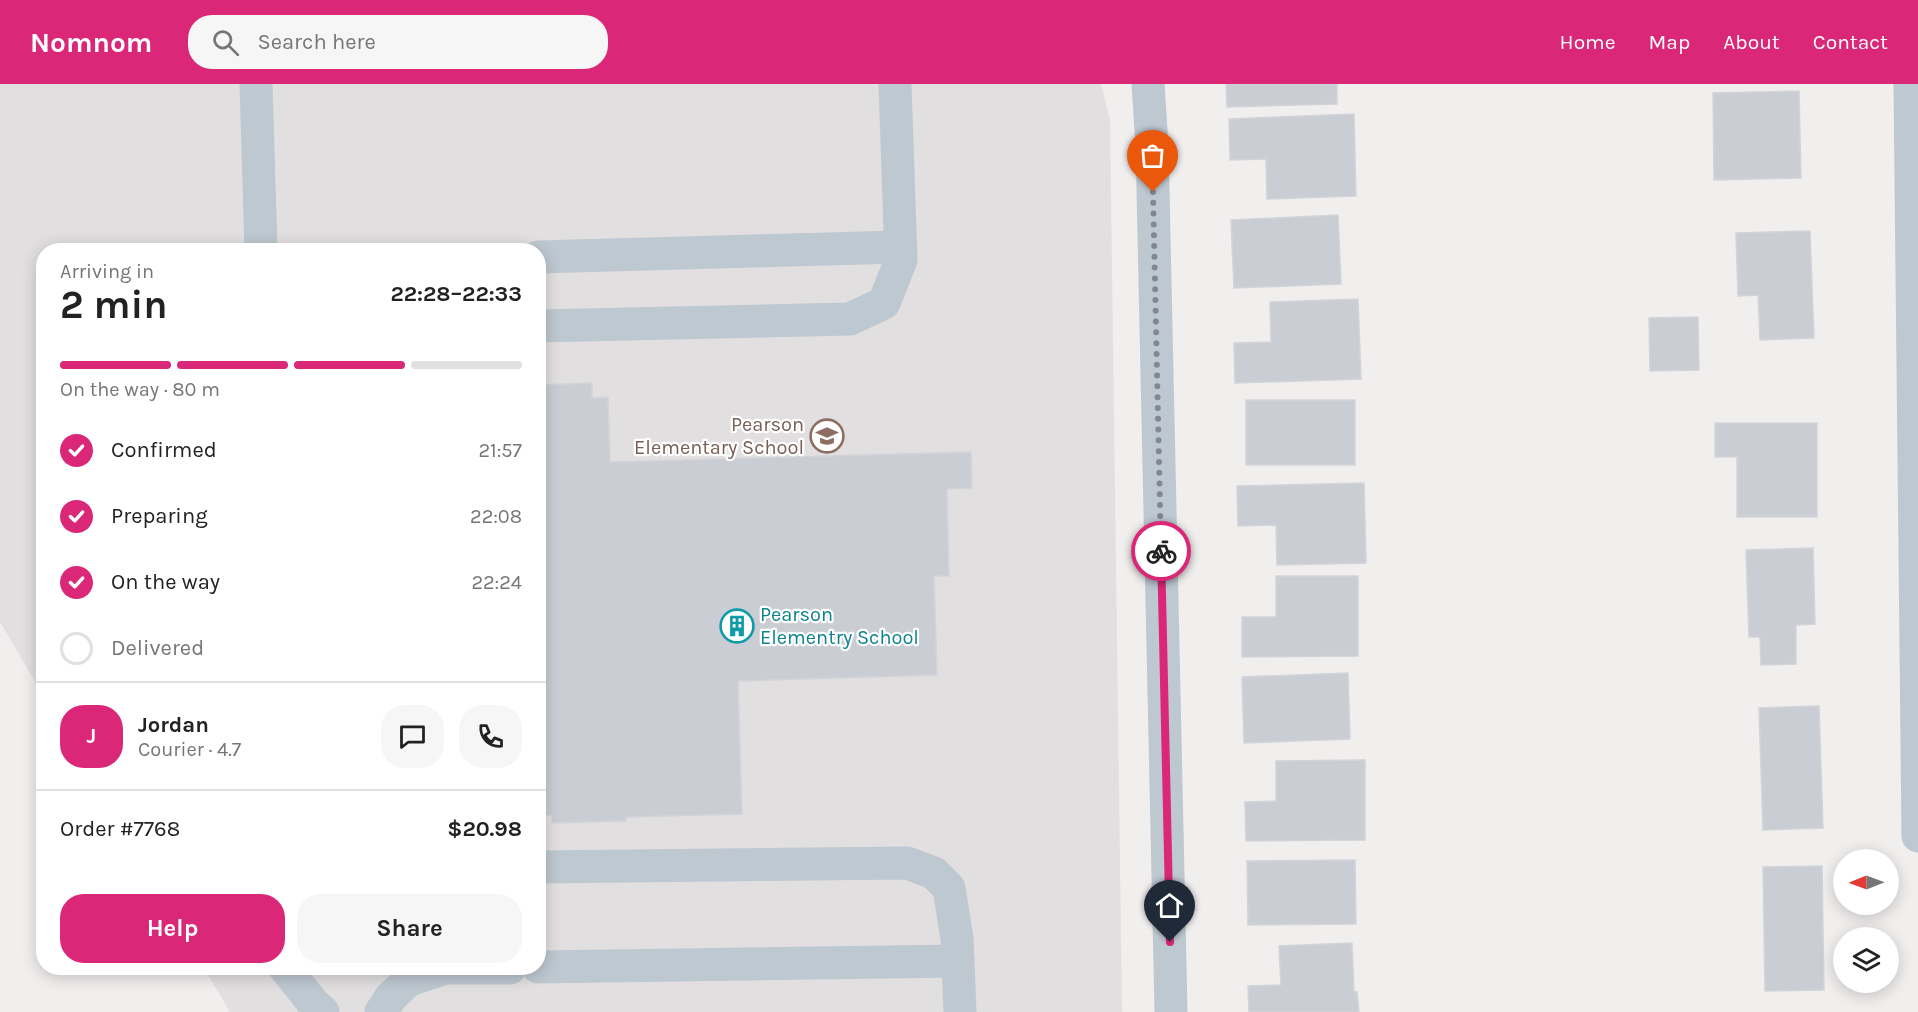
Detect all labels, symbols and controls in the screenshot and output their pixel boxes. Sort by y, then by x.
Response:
search box [188,15,608,69]
text: Nomnom [30,26,152,59]
icon: search [209,26,242,59]
text: Search here [257,29,376,55]
text: Home [1560,30,1616,54]
text: Map [1649,30,1690,54]
text: About [1723,30,1780,54]
text: Contact [1813,30,1888,54]
pin [1127,130,1178,192]
icon: bag [1136,139,1169,172]
text: Arriving in [60,260,154,283]
text: 22:28–22:33 [390,281,522,307]
text: 2 min [60,282,168,328]
text: On the way · 80 m [60,378,220,401]
place label: Pearson Elementary School [634,413,804,459]
school or university icon: Pearson Elementary School [809,418,845,454]
icon: check [60,434,93,467]
text: Confirmed [111,437,217,463]
text: 21:57 [479,439,522,462]
icon: check [60,500,93,533]
text: Preparing [111,503,208,529]
text: 22:08 [470,505,522,528]
courier [1131,521,1191,581]
icon: bike [1145,535,1178,568]
icon: check [60,566,93,599]
text: On the way [111,569,220,595]
text: 22:24 [471,571,522,594]
place label: Pearson Elementry School [760,603,919,649]
building icon: Pearson Elementry School [719,608,755,644]
text: Delivered [111,635,204,661]
button: chat [381,705,444,768]
button: phone [459,705,522,768]
text: Jordan [138,712,209,738]
text: J [87,723,96,749]
text: Courier · 4.7 [138,738,241,761]
text: Order #7768 [60,816,180,842]
text: $20.98 [447,816,522,842]
north arrow [1833,849,1899,915]
map controls [1833,849,1899,993]
pin [1144,880,1195,942]
icon: home [1153,889,1186,922]
button: Help [60,894,285,963]
button: Share [297,894,522,963]
button: layers [1833,927,1899,993]

